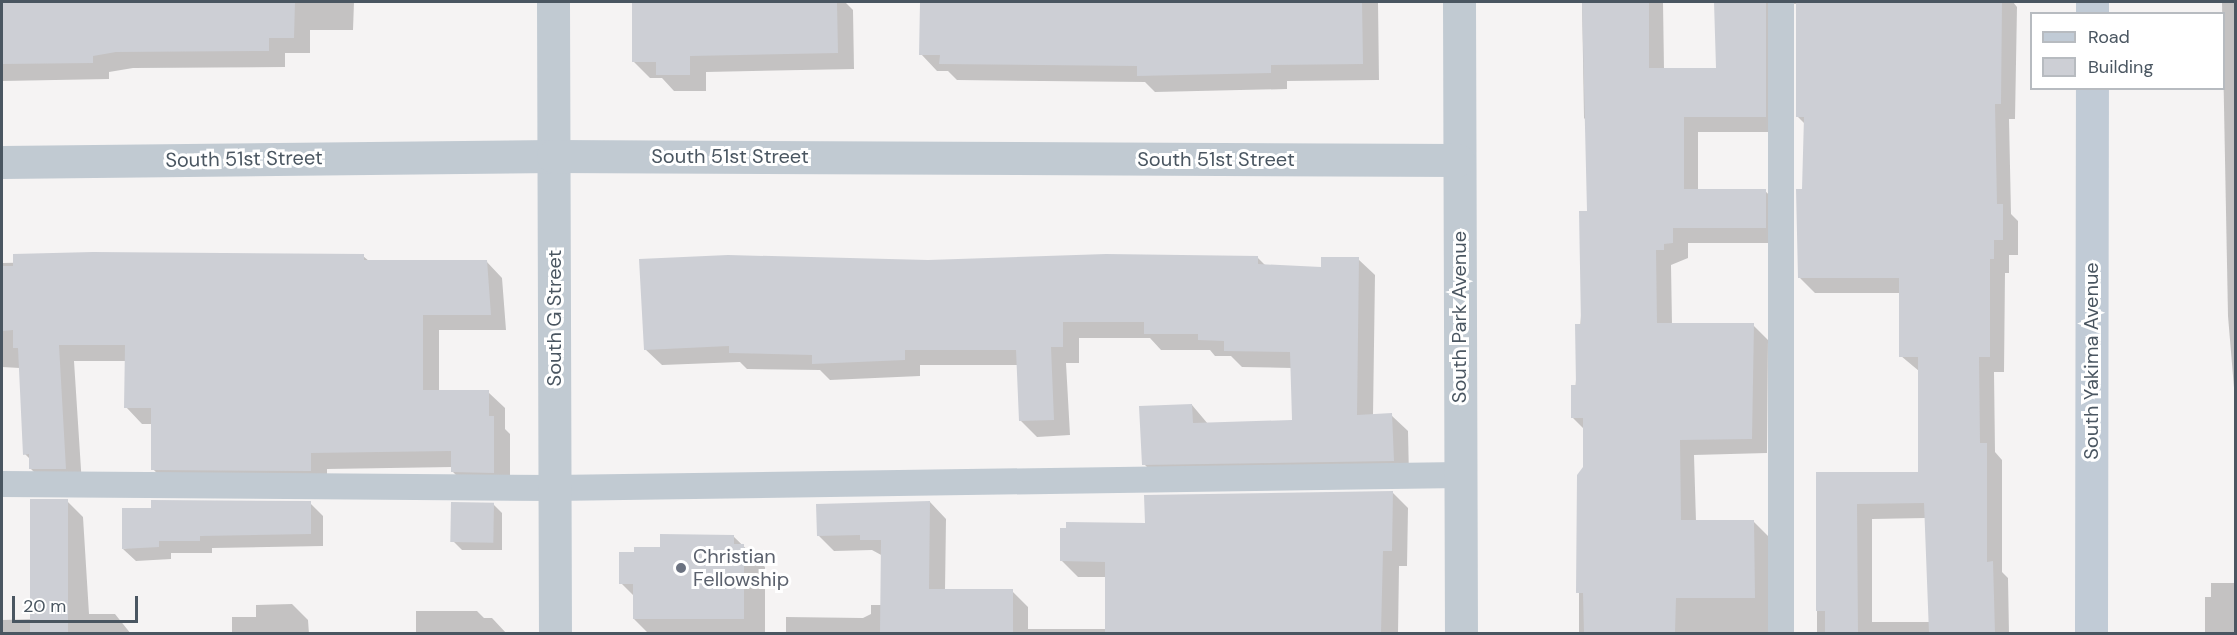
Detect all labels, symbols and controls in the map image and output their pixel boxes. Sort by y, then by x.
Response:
legend [2030,12,2225,90]
text: Road [2088,25,2130,49]
text: Building [2088,55,2153,79]
street label: South 51st Street [651,144,809,168]
street label: South 51st Street [165,146,323,172]
street label: South 51st Street [1137,147,1295,171]
street label: South Park Avenue [1447,231,1471,403]
street label: South G Street [542,250,566,386]
street label: South Yakima Avenue [2079,262,2103,460]
place label: Christian Fellowship [693,544,789,591]
marker: Christian Fellowship [674,561,688,575]
scale bar [15,584,141,622]
text: 20 m [23,594,66,618]

